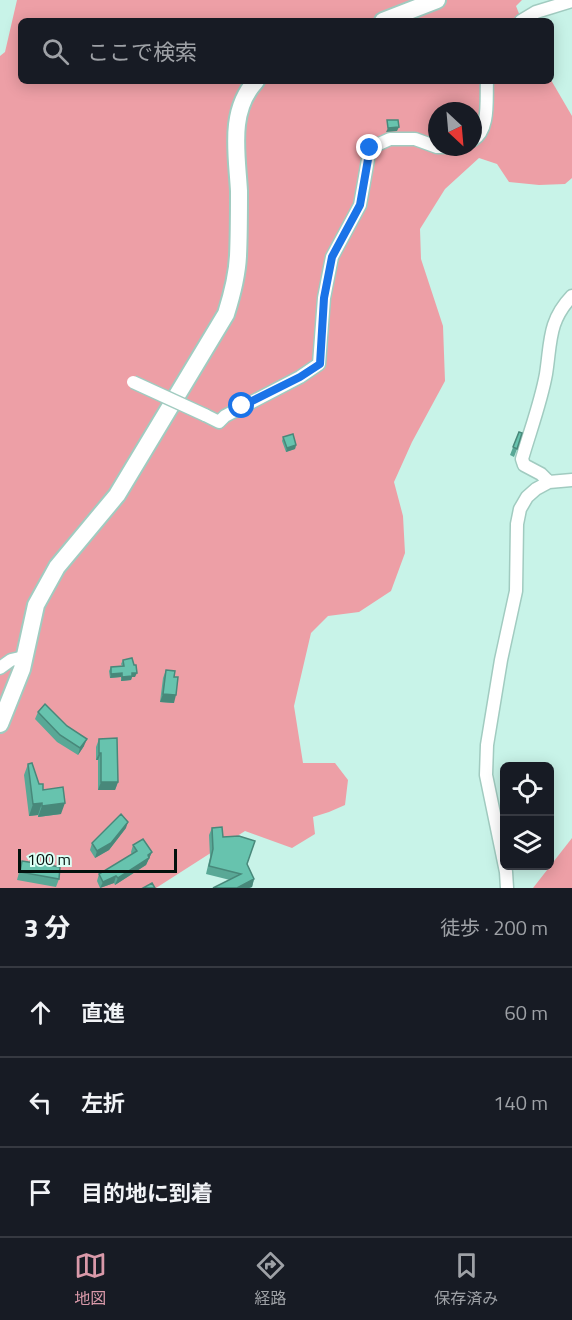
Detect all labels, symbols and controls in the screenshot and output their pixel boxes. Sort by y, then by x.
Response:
search box [18,18,554,84]
icon: search [39,35,72,68]
text: ここで検索 [87,35,197,69]
north arrow [428,102,482,156]
route end [356,134,382,160]
route start [228,392,254,418]
map controls [500,762,554,870]
button: locate [500,762,554,816]
button: layers [500,816,554,870]
scale bar [18,846,177,874]
text: 100 m [27,847,71,871]
text: 3 分 [24,908,70,947]
text: 徒歩 · 200 m [440,912,548,943]
icon: ahead [24,996,57,1029]
text: 直進 [81,996,125,1030]
text: 60 m [504,997,548,1028]
icon: left [24,1086,57,1119]
text: 左折 [81,1086,125,1120]
text: 140 m [493,1087,548,1118]
icon: arrive [24,1176,57,1209]
text: 目的地に到着 [81,1176,213,1210]
tab: 地図 [74,1249,107,1310]
tab: 経路 [254,1249,287,1310]
tab: 保存済み [434,1249,498,1310]

